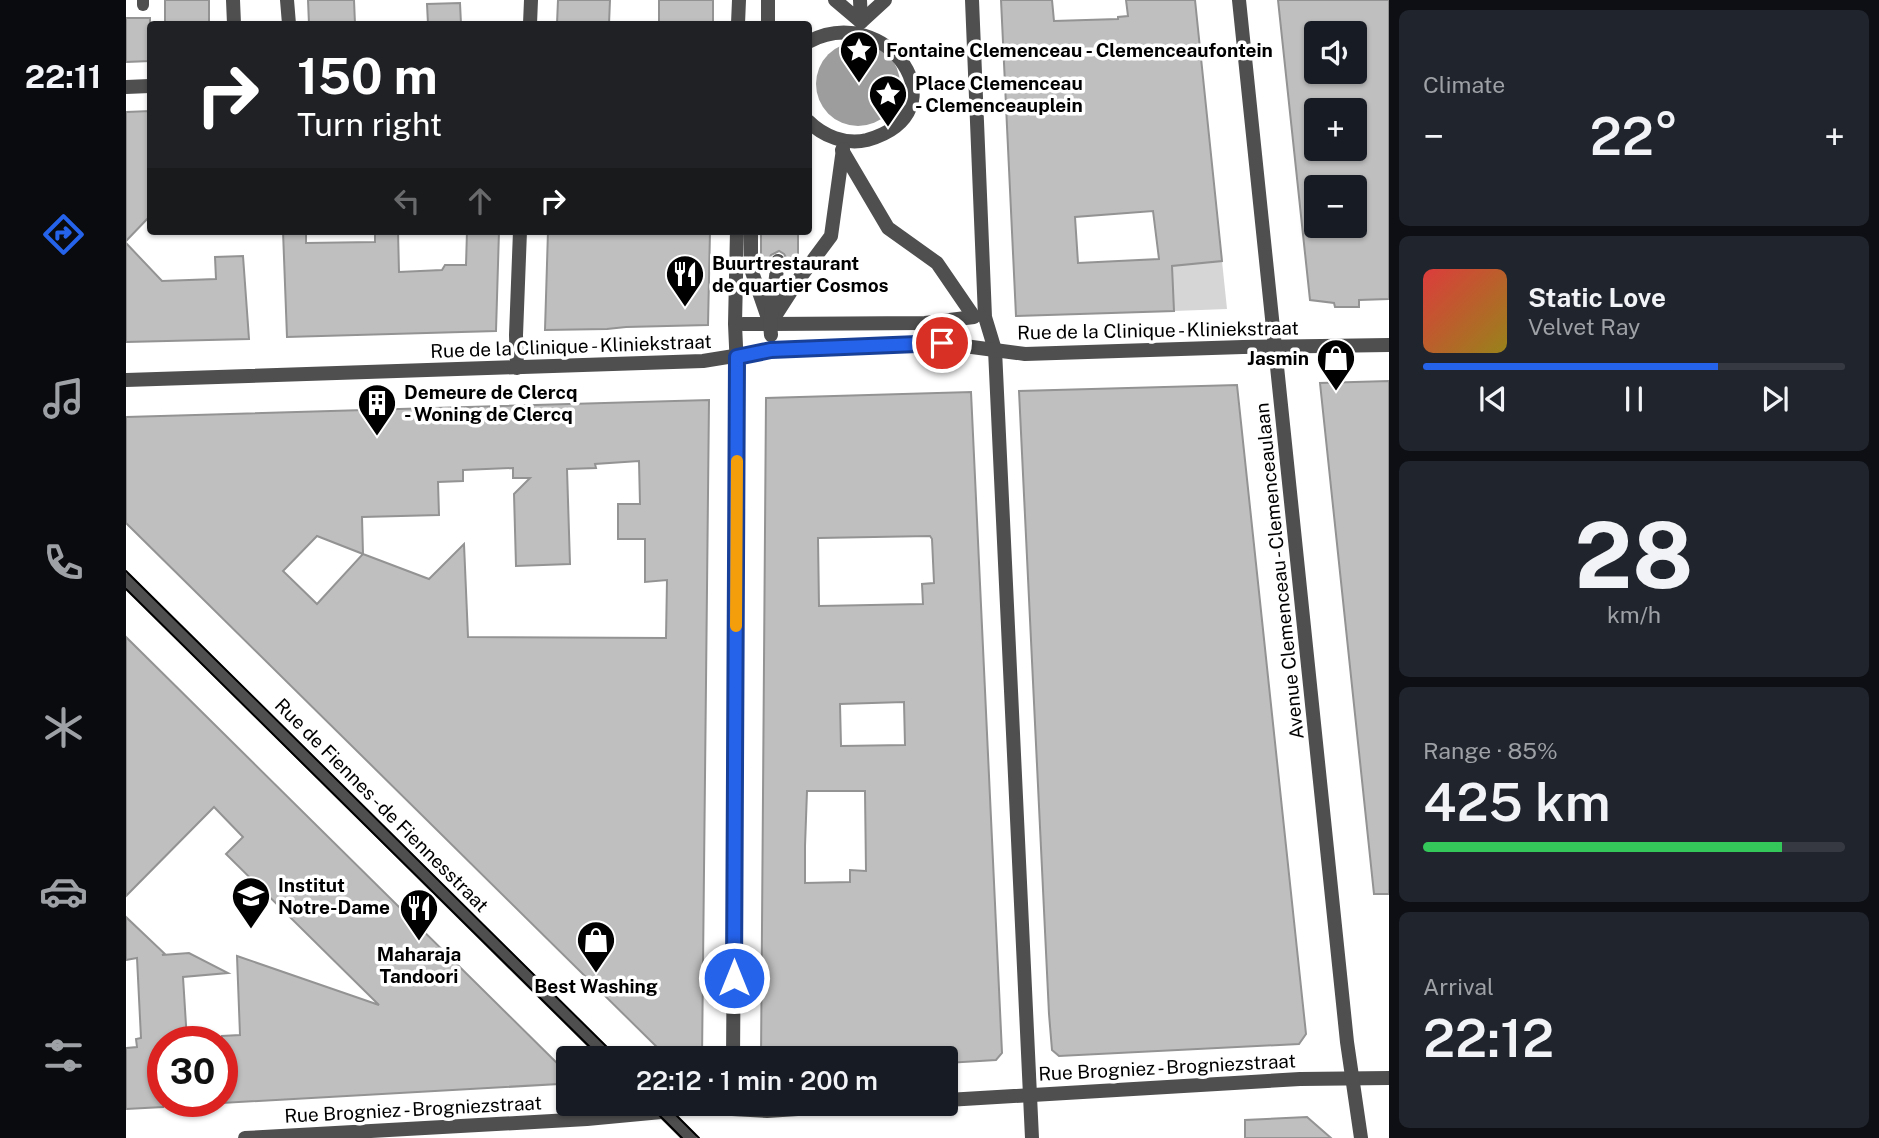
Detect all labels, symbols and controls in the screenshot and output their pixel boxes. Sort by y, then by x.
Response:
map controls [1304,21,1367,238]
button: sound [1304,21,1367,84]
place icon: Fontaine Clemenceau - Clemenceaufontein [838,29,880,84]
place label: Fontaine Clemenceau - Clemenceaufontein [886,39,1273,61]
text: 150 m [297,47,438,105]
icon: right [182,49,273,140]
text: 22:11 [25,58,101,95]
text: Climate [1423,71,1505,98]
place label: Place Clemenceau - Clemenceauplein [915,72,1083,116]
place icon: Place Clemenceau - Clemenceauplein [867,73,909,128]
button: + [1304,98,1367,161]
text: Turn right [297,106,442,143]
text: 22° [1590,106,1678,167]
text: − [1423,114,1444,159]
text: + [1824,114,1845,159]
button: − [1304,175,1367,238]
icon: left [388,182,426,220]
icon: ahead [461,182,499,220]
icon: right [534,182,572,220]
icon: directions [39,210,88,259]
place label: Buurtrestaurant de quartier Cosmos [712,252,889,296]
restaurant icon: Buurtrestaurant de quartier Cosmos [664,253,706,308]
text: Static Love [1528,282,1666,313]
pin [912,313,972,373]
text: Velvet Ray [1528,313,1640,340]
street label: Rue de la Clinique - Kliniekstraat [1017,317,1299,343]
icon: arrive [923,324,961,362]
street label: Rue de la Clinique - Kliniekstraat [430,330,712,362]
shop icon: Jasmin [1315,337,1357,392]
place label: Jasmin [1247,347,1309,369]
icon: music [39,374,88,423]
icon: previous [1474,380,1512,418]
icon: pause [1615,380,1653,418]
icon: next [1756,380,1794,418]
place label: Demeure de Clercq - Woning de Clercq [404,381,577,425]
building icon: Demeure de Clercq - Woning de Clercq [356,382,398,437]
street label: Avenue Clemenceau - Clemenceaulaan [1250,402,1308,740]
text: 28 [1575,502,1693,608]
icon: phone [39,538,88,587]
text: km/h [1607,601,1661,628]
street label: Rue de Fiennes - de Fiennesstraat [271,694,493,916]
icon: climate [39,703,88,752]
text: Range · 85% [1423,737,1558,764]
text: 425 km [1423,772,1611,833]
icon: car [39,867,88,916]
place label: Institut Notre-Dame [278,874,390,918]
school or university icon: Institut Notre-Dame [230,875,272,930]
restaurant icon: Maharaja Tandoori [398,887,440,942]
shop icon: Best Washing [575,919,617,974]
position arrow [697,941,771,1015]
place label: Maharaja Tandoori [377,943,461,987]
text: Arrival [1423,973,1494,1000]
place label: Best Washing [534,975,658,997]
text: 22:12 [1423,1008,1554,1069]
speed limit sign: 30 [147,1026,238,1117]
icon: filters [39,1031,88,1080]
street label: Rue Brogniez - Brogniezstraat [1038,1049,1296,1085]
text: 22:12 · 1 min · 200 m [636,1065,878,1096]
street label: Rue Brogniez - Brogniezstraat [284,1091,542,1127]

